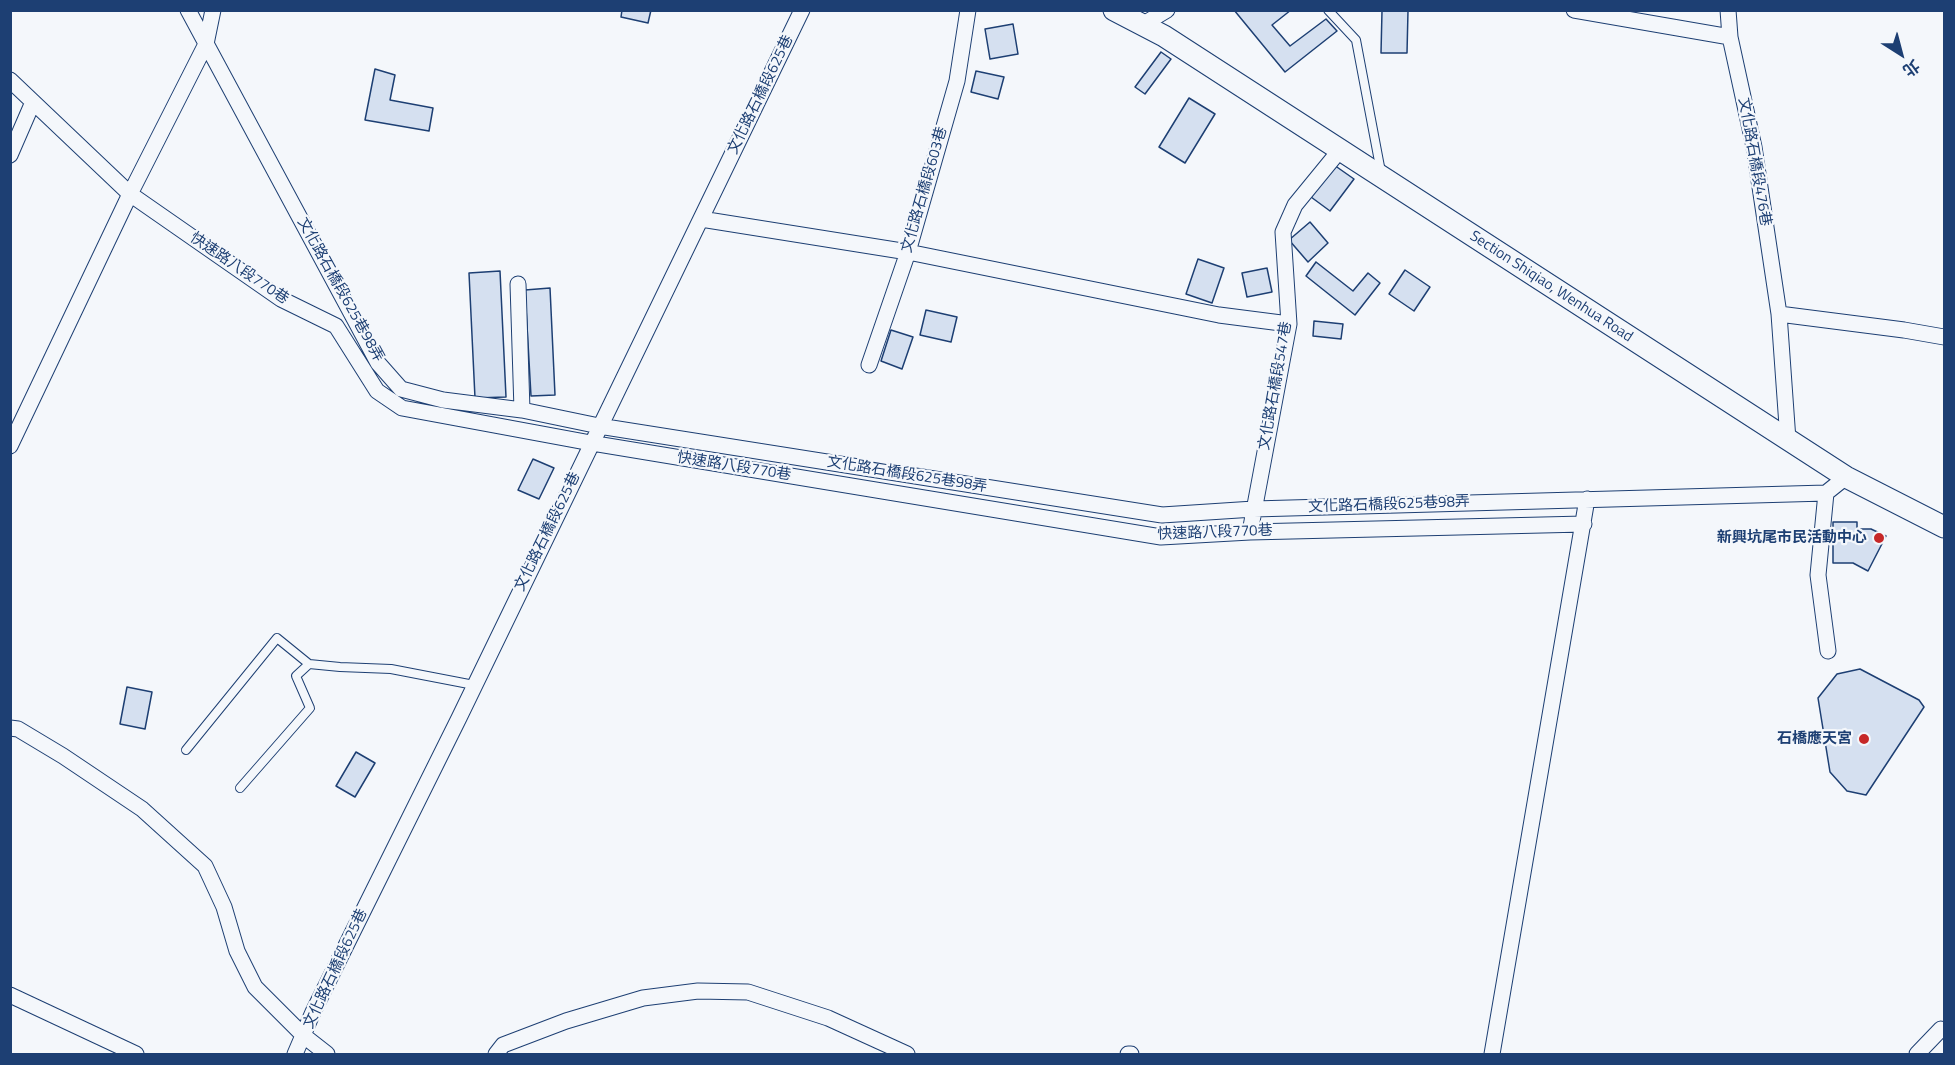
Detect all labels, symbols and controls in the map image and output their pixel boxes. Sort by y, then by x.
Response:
north arrow [1871,24,1931,84]
street label: 文化路石橋段625巷 [724,33,798,157]
text: 北 [1898,54,1925,83]
street label: 文化路石橋段476巷 [1734,96,1774,228]
street label: 文化路石橋段603巷 [898,125,952,255]
street label: 文化路石橋段625巷98弄 [293,215,387,365]
street label: Section Shiqiao, Wenhua Road [1466,228,1636,346]
street label: 快速路八段770巷 [186,229,292,309]
street label: 文化路石橋段547巷 [1256,320,1296,452]
street label: 快速路八段770巷 [676,449,792,485]
street label: 文化路石橋段625巷98弄 [826,453,988,497]
street label: 文化路石橋段625巷 [511,470,585,594]
street label: 文化路石橋段625巷98弄 [1308,493,1470,517]
street label: 快速路八段770巷 [1157,522,1273,544]
place label: 新興坑尾市民活動中心 [1717,529,1867,547]
marker: 新興坑尾市民活動中心 [1872,531,1886,545]
place label: 石橋應天宮 [1777,730,1852,748]
marker: 石橋應天宮 [1857,732,1871,746]
street label: 文化路石橋段625巷 [300,906,372,1032]

